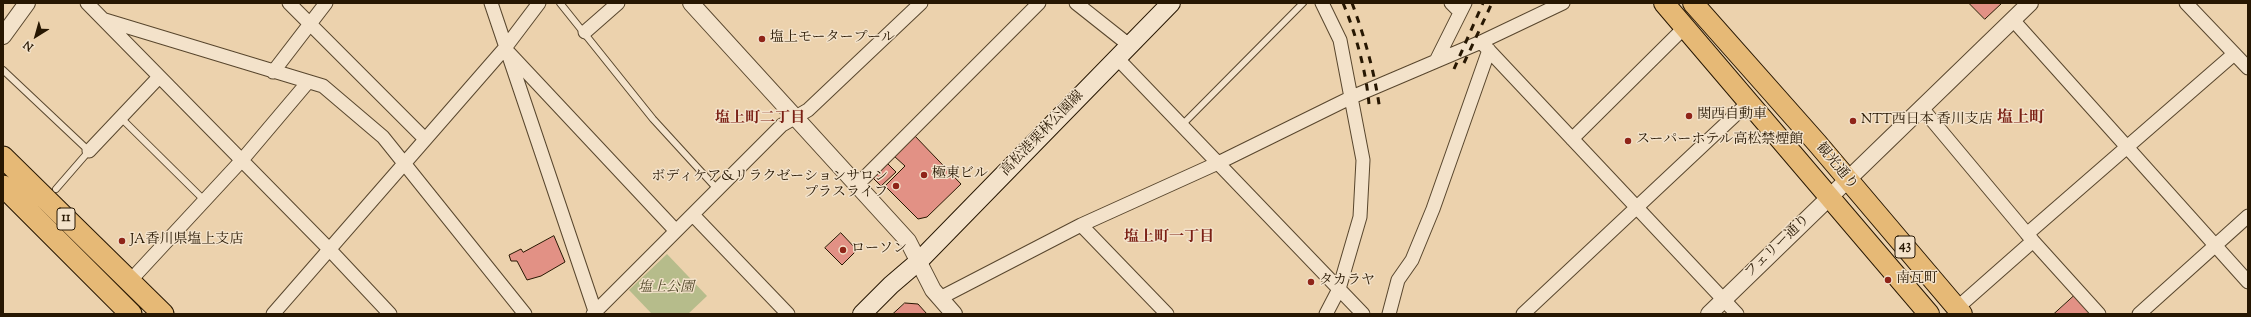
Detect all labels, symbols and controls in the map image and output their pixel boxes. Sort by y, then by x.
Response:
north arrow [16,16,56,56]
place label: 塩上モータープール [770,31,895,47]
marker: 塩上モータープール [757,34,767,44]
text: N [20,37,37,55]
street label: 高松港栗林公園線 [998,88,1088,180]
place label: 関西自動車 [1697,108,1767,124]
district label: 塩上町 [1997,109,2045,129]
district label: 塩上町二丁目 [715,110,805,128]
marker: 関西自動車 [1684,111,1694,121]
place label: NTT西日本 香川支店 [1861,113,1993,129]
marker: NTT西日本 香川支店 [1848,116,1858,126]
place label: スーパーホテル高松禁煙館 [1636,133,1803,149]
marker: スーパーホテル高松禁煙館 [1623,136,1633,146]
street label: 観光通り [1812,140,1860,194]
place label: 極東ビル [932,167,988,183]
place label: ボディケア&リラクゼーションサロン プラスライフ [651,170,888,202]
marker: 極東ビル [919,170,929,180]
marker: ボディケア&リラクゼーションサロン プラスライフ [891,181,901,191]
road number: 11 [57,208,75,230]
street label: フェリー通り [1742,212,1814,282]
district label: 塩上町一丁目 [1124,229,1214,247]
place label: JA香川県塩上支店 [130,233,243,249]
marker: JA香川県塩上支店 [117,236,127,246]
road number: 43 [1895,236,1915,258]
place label: ローソン [851,242,907,258]
marker: ローソン [838,245,848,255]
place label: 南瓦町 [1896,272,1938,288]
place label: タカラヤ [1319,274,1375,290]
marker: 南瓦町 [1883,275,1893,285]
marker: タカラヤ [1306,277,1316,287]
park label: 塩上公園 [638,281,694,297]

